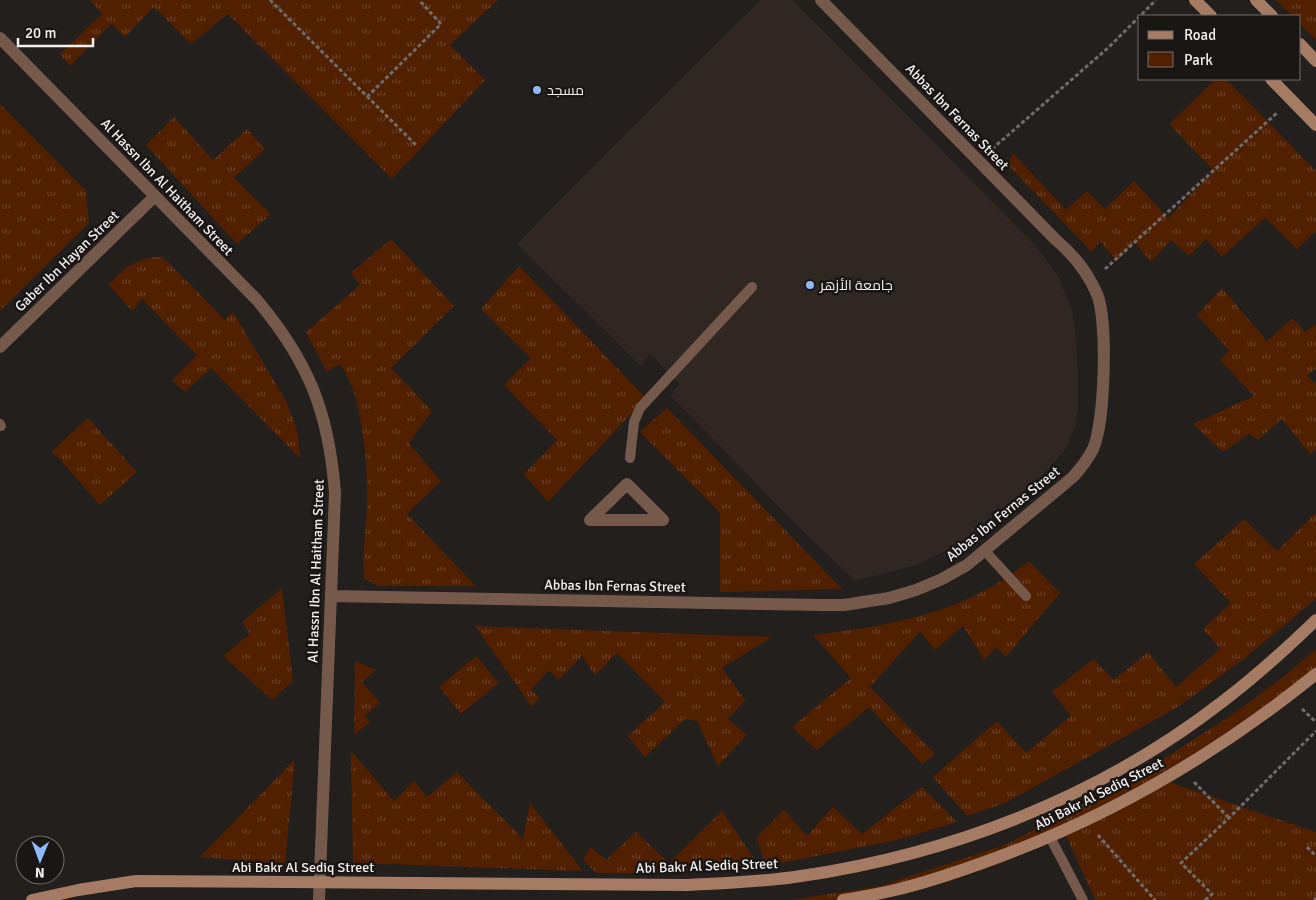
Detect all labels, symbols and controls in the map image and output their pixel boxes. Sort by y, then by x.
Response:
scale bar [18,15,92,47]
legend [1138,15,1301,80]
text: 20 m [25,24,56,42]
text: Road [1184,26,1216,44]
text: Park [1184,51,1213,69]
street label: Abbas Ibn Fernas Street [902,60,1012,174]
place label: مسجد [547,82,584,99]
marker: مسجد [531,84,543,96]
street label: Al Hassn Ibn Al Haitham Street [97,115,237,259]
street label: Gaber Ibn Hayan Street [11,207,123,315]
place label: جامعة الأزهر [819,277,893,294]
marker: جامعة الأزهر [804,279,816,291]
street label: Abbas Ibn Fernas Street [943,463,1063,565]
street label: Al Hassn Ibn Al Haitham Street [304,479,328,663]
street label: Abbas Ibn Fernas Street [544,576,686,596]
street label: Abi Bakr Al Sediq Street [1032,754,1166,834]
north arrow [15,835,65,885]
street label: Abi Bakr Al Sediq Street [636,855,778,877]
street label: Abi Bakr Al Sediq Street [232,859,374,876]
text: N [35,864,45,881]

